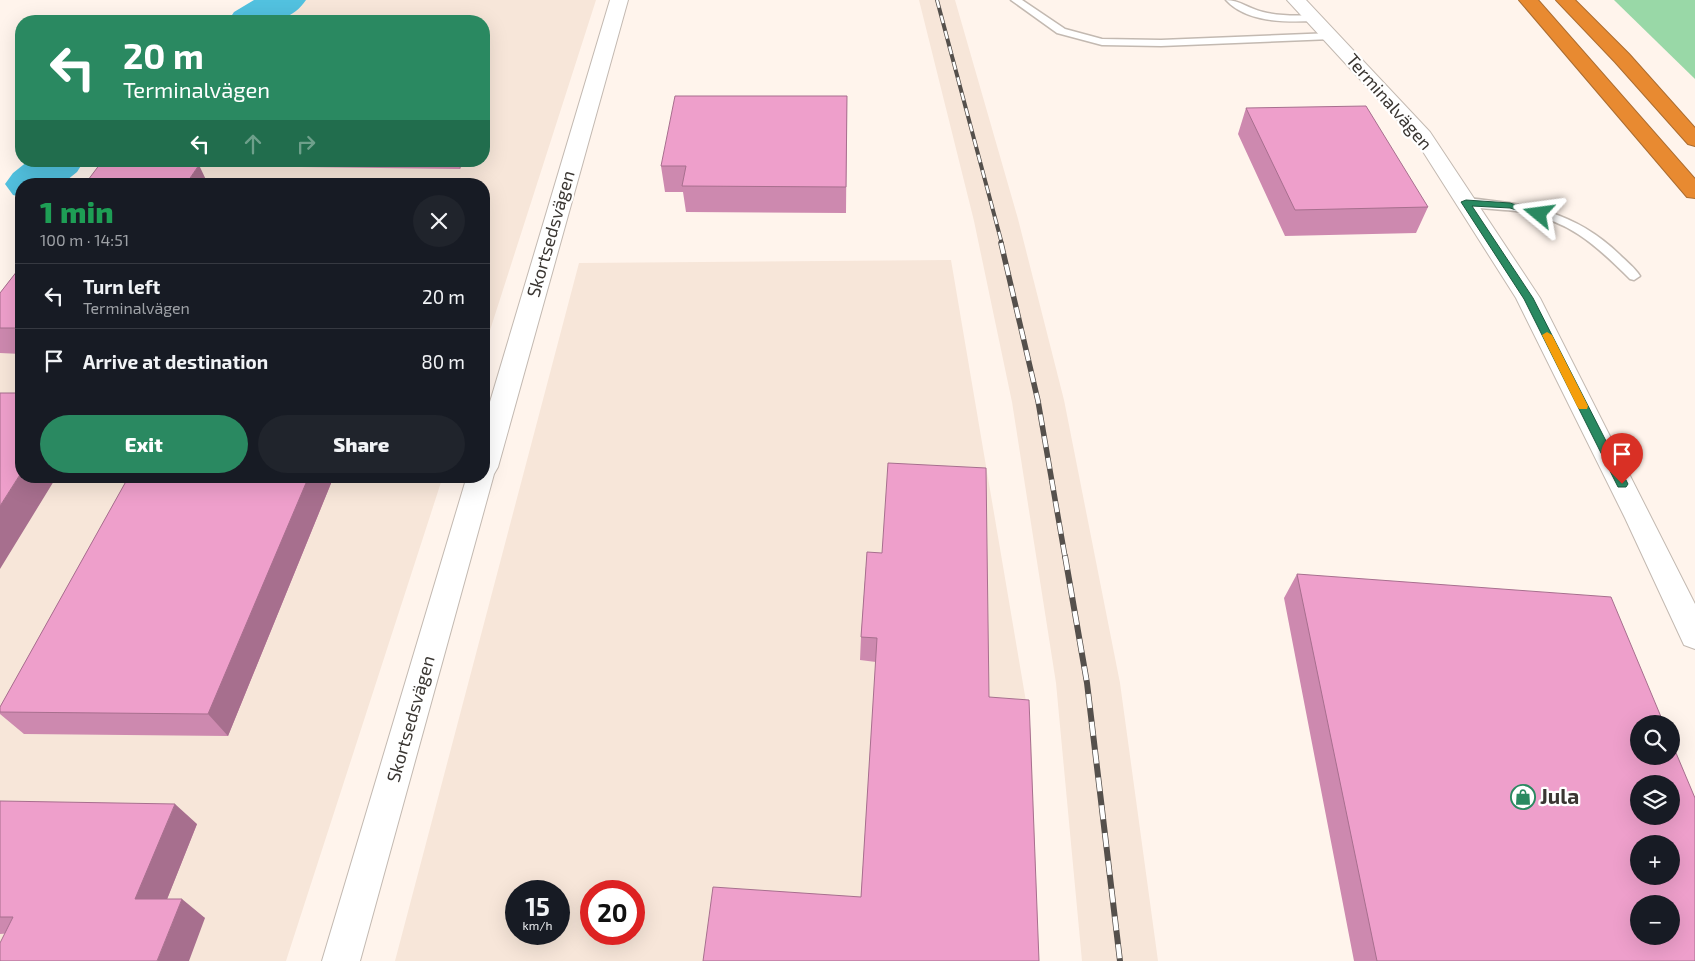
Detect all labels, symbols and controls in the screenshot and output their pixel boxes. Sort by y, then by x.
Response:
text: 20 m [123,34,204,76]
icon: left [40,35,105,100]
street label: Terminalvägen [1342,49,1438,154]
text: Terminalvägen [123,76,270,102]
icon: left [186,130,214,158]
icon: ahead [239,130,267,158]
icon: right [292,130,320,158]
street label: Skortsedsvägen [521,168,579,300]
position arrow [1512,187,1564,239]
text: 1 min [40,193,114,229]
button: close [413,195,465,247]
text: 100 m · 14:51 [40,230,129,249]
text: Turn left [83,275,160,298]
icon: left [40,282,68,310]
text: 20 m [422,285,465,308]
text: Terminalvägen [83,298,190,317]
icon: arrive [40,347,68,375]
text: Arrive at destination [83,350,268,373]
text: 80 m [421,350,465,373]
button: Exit [40,415,248,473]
button: Share [258,415,465,473]
pin [1601,433,1643,484]
icon: arrive [1608,440,1636,468]
street label: Skortsedsvägen [381,653,439,785]
map controls [1630,715,1680,945]
button: search [1630,715,1680,765]
button: layers [1630,775,1680,825]
place label: Jula [1540,783,1579,808]
shop icon: Jula [1510,784,1536,810]
button: + [1630,835,1680,885]
speed limit sign: 20 [580,880,645,945]
text: 15 [525,891,550,921]
button: − [1630,895,1680,945]
text: km/h [523,918,552,932]

